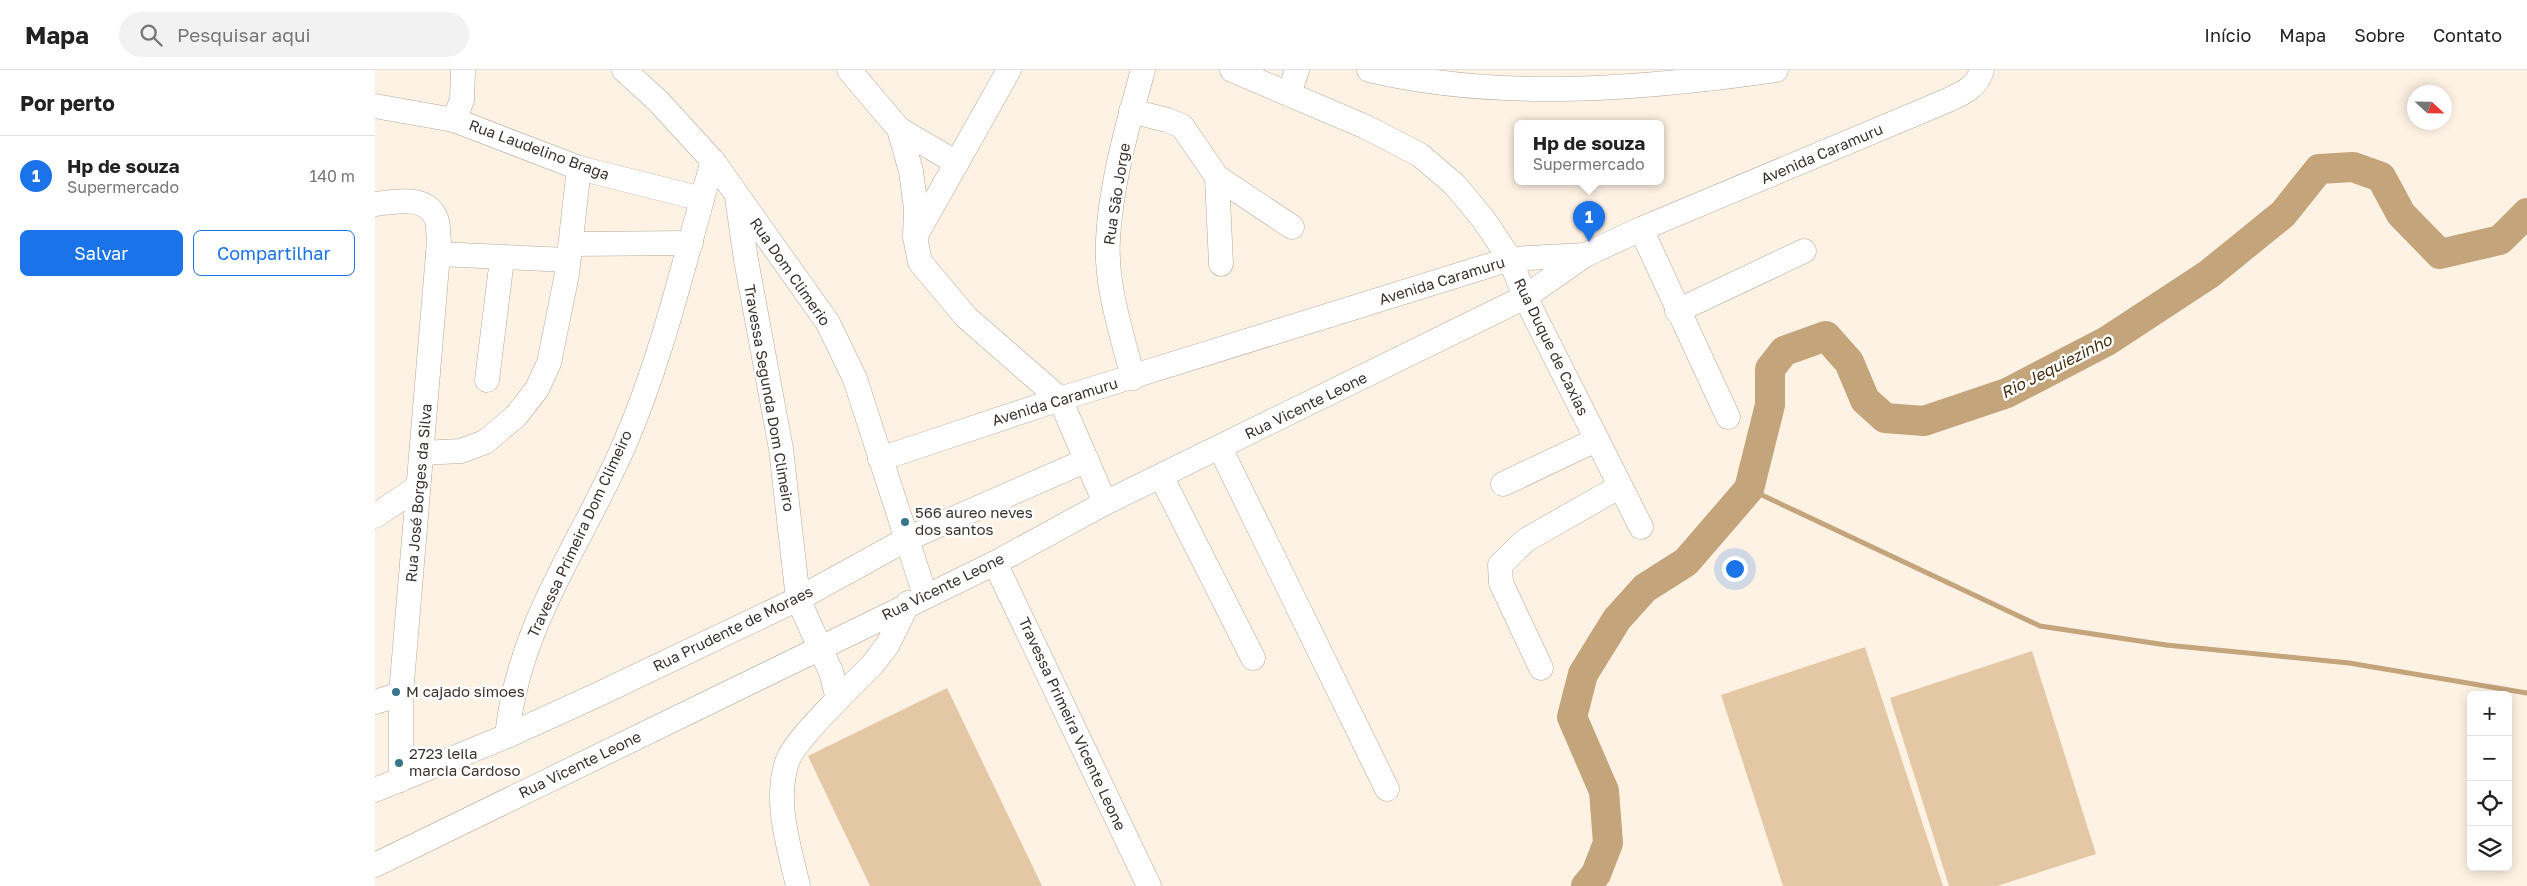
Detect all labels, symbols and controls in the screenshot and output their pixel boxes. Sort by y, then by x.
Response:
search box [119,12,469,57]
text: Mapa [25,20,89,49]
icon: search [137,21,165,49]
text: Pesquisar aqui [177,23,311,46]
text: Início [2204,24,2251,46]
text: Mapa [2279,24,2326,46]
text: Sobre [2354,24,2405,46]
text: Contato [2433,24,2502,46]
north arrow [2407,85,2452,130]
text: Por perto [20,90,115,116]
street label: Rua Laudelino Braga [467,115,612,183]
street label: Avenida Caramuru [1758,119,1885,187]
popup [1514,120,1664,185]
text: Hp de souza [1533,131,1645,154]
street label: Rua São Jorge [1099,141,1133,246]
text: Hp de souza [67,154,180,177]
text: Supermercado [1533,154,1645,174]
text: 1 [32,166,40,186]
text: 140 m [309,166,355,186]
text: Supermercado [67,177,179,197]
pin: 1 [1573,201,1605,242]
street label: Rua Dom Climerio [747,214,835,329]
button: Salvar [20,230,183,276]
button: Compartilhar [193,230,355,276]
street label: Avenida Caramuru [1377,252,1507,308]
street label: Rua Duque de Caxias [1511,275,1593,418]
street label: Travessa Segunda Dom Climeiro [741,283,799,513]
water label: Rio Jequiezinho [1997,329,2116,403]
street label: Rua Vicente Leone [1242,368,1370,442]
street label: Avenida Caramuru [990,373,1120,429]
street label: Rua José Borges da Silva [401,403,435,583]
street label: Travessa Primeira Dom Climeiro [523,427,635,640]
place label: 566 aureo neves dos santos [915,503,1033,538]
marker: 566 aureo neves dos santos [899,516,911,528]
street label: Rua Vicente Leone [879,549,1007,623]
your location [1722,556,1748,582]
street label: Rua Prudente de Moraes [650,581,816,675]
street label: Travessa Primeira Vicente Leone [1016,614,1130,833]
place label: M cajado simoes [406,682,525,700]
marker: M cajado simoes [390,686,402,698]
map controls [2467,691,2512,871]
button: + [2467,691,2512,736]
street label: Rua Vicente Leone [516,727,644,801]
button: − [2467,736,2512,781]
place label: 2723 leila marcia Cardoso [409,744,520,779]
marker: 2723 leila marcia Cardoso [393,757,405,769]
button: locate [2467,781,2512,826]
button: layers [2467,826,2512,871]

